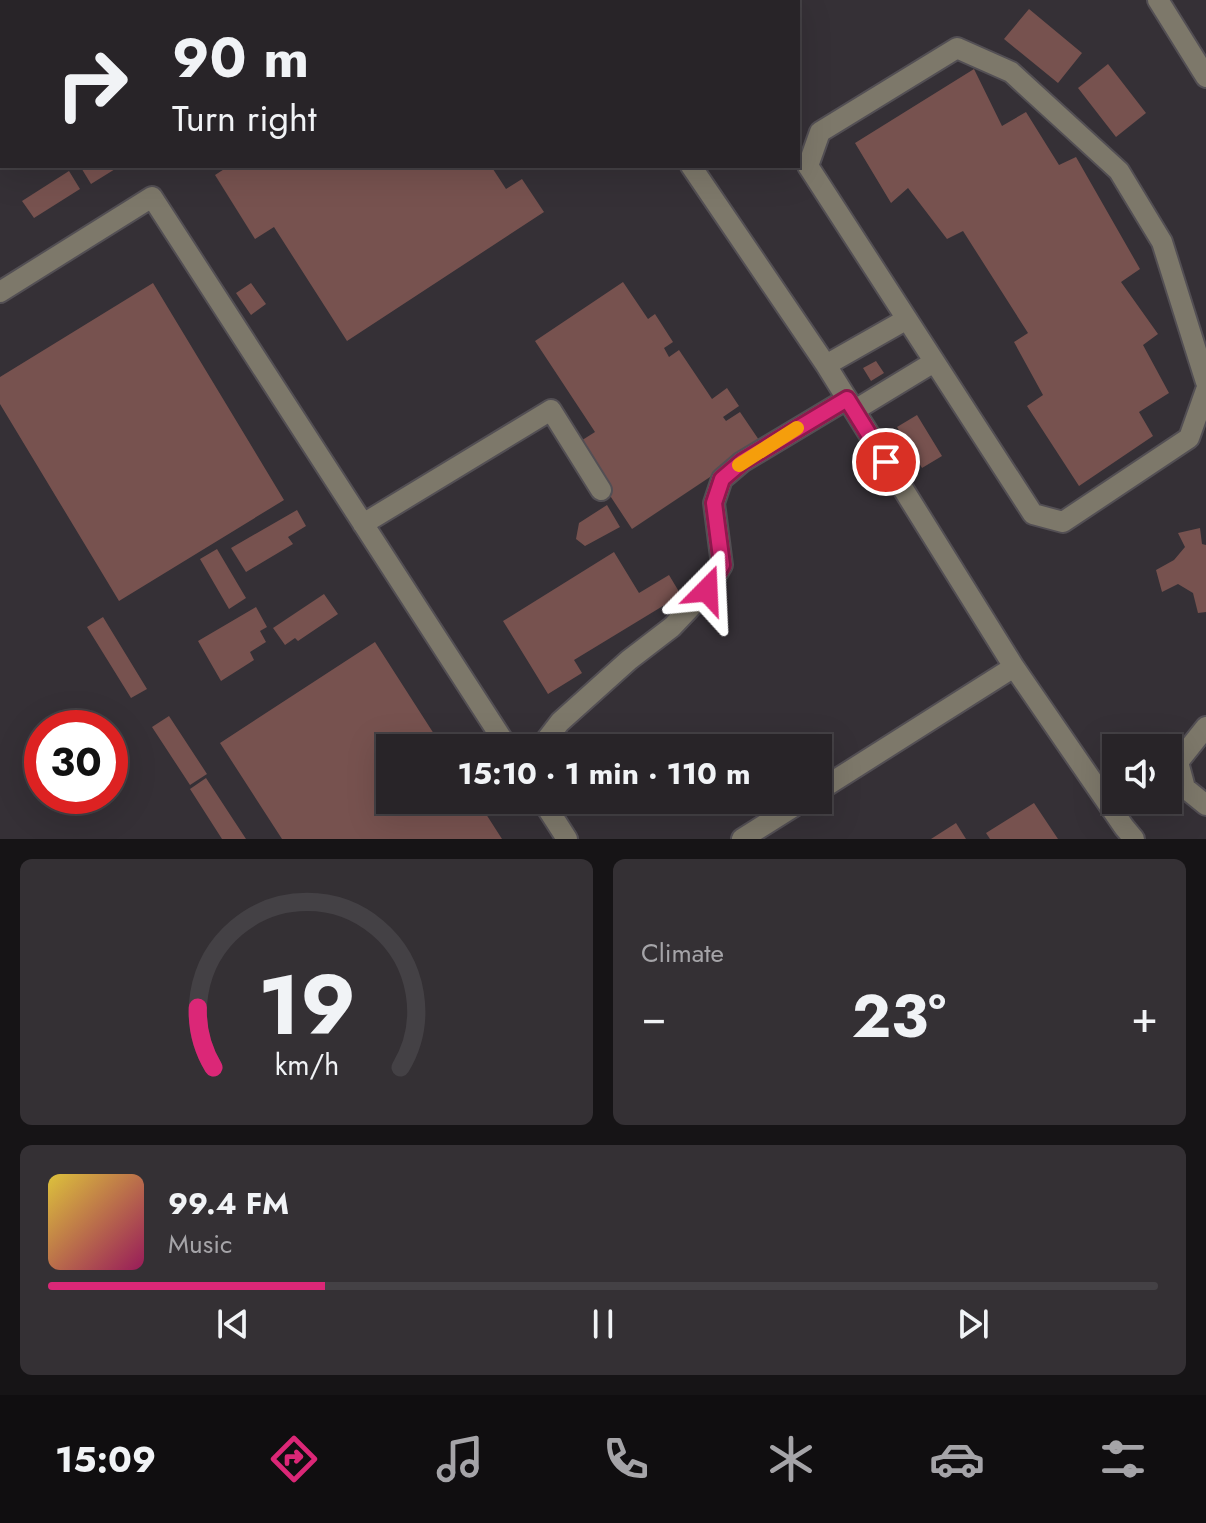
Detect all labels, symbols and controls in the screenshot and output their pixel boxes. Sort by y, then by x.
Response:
text: 90 m [172,17,309,98]
icon: right [40,32,144,136]
text: Turn right [172,92,317,144]
pin [852,428,920,496]
icon: arrive [864,440,908,484]
position arrow [665,548,749,632]
speed limit sign: 30 [24,710,128,814]
map controls [1102,734,1182,814]
button: sound [1102,734,1182,814]
text: 15:10 · 1 min · 110 m [457,752,751,795]
text: Climate [641,934,724,972]
text: 19 [258,945,355,1065]
text: 23° [852,973,946,1060]
text: − [641,985,667,1049]
text: + [1131,985,1158,1049]
text: km/h [274,1044,339,1086]
text: 99.4 FM [168,1182,289,1225]
text: Music [168,1225,232,1263]
icon: previous [211,1302,255,1346]
icon: pause [581,1302,625,1346]
icon: next [951,1302,995,1346]
icon: directions [266,1431,322,1487]
icon: music [432,1431,488,1487]
icon: phone [598,1431,654,1487]
icon: climate [763,1431,819,1487]
icon: car [929,1431,985,1487]
icon: filters [1095,1431,1151,1487]
text: 15:09 [55,1433,156,1485]

